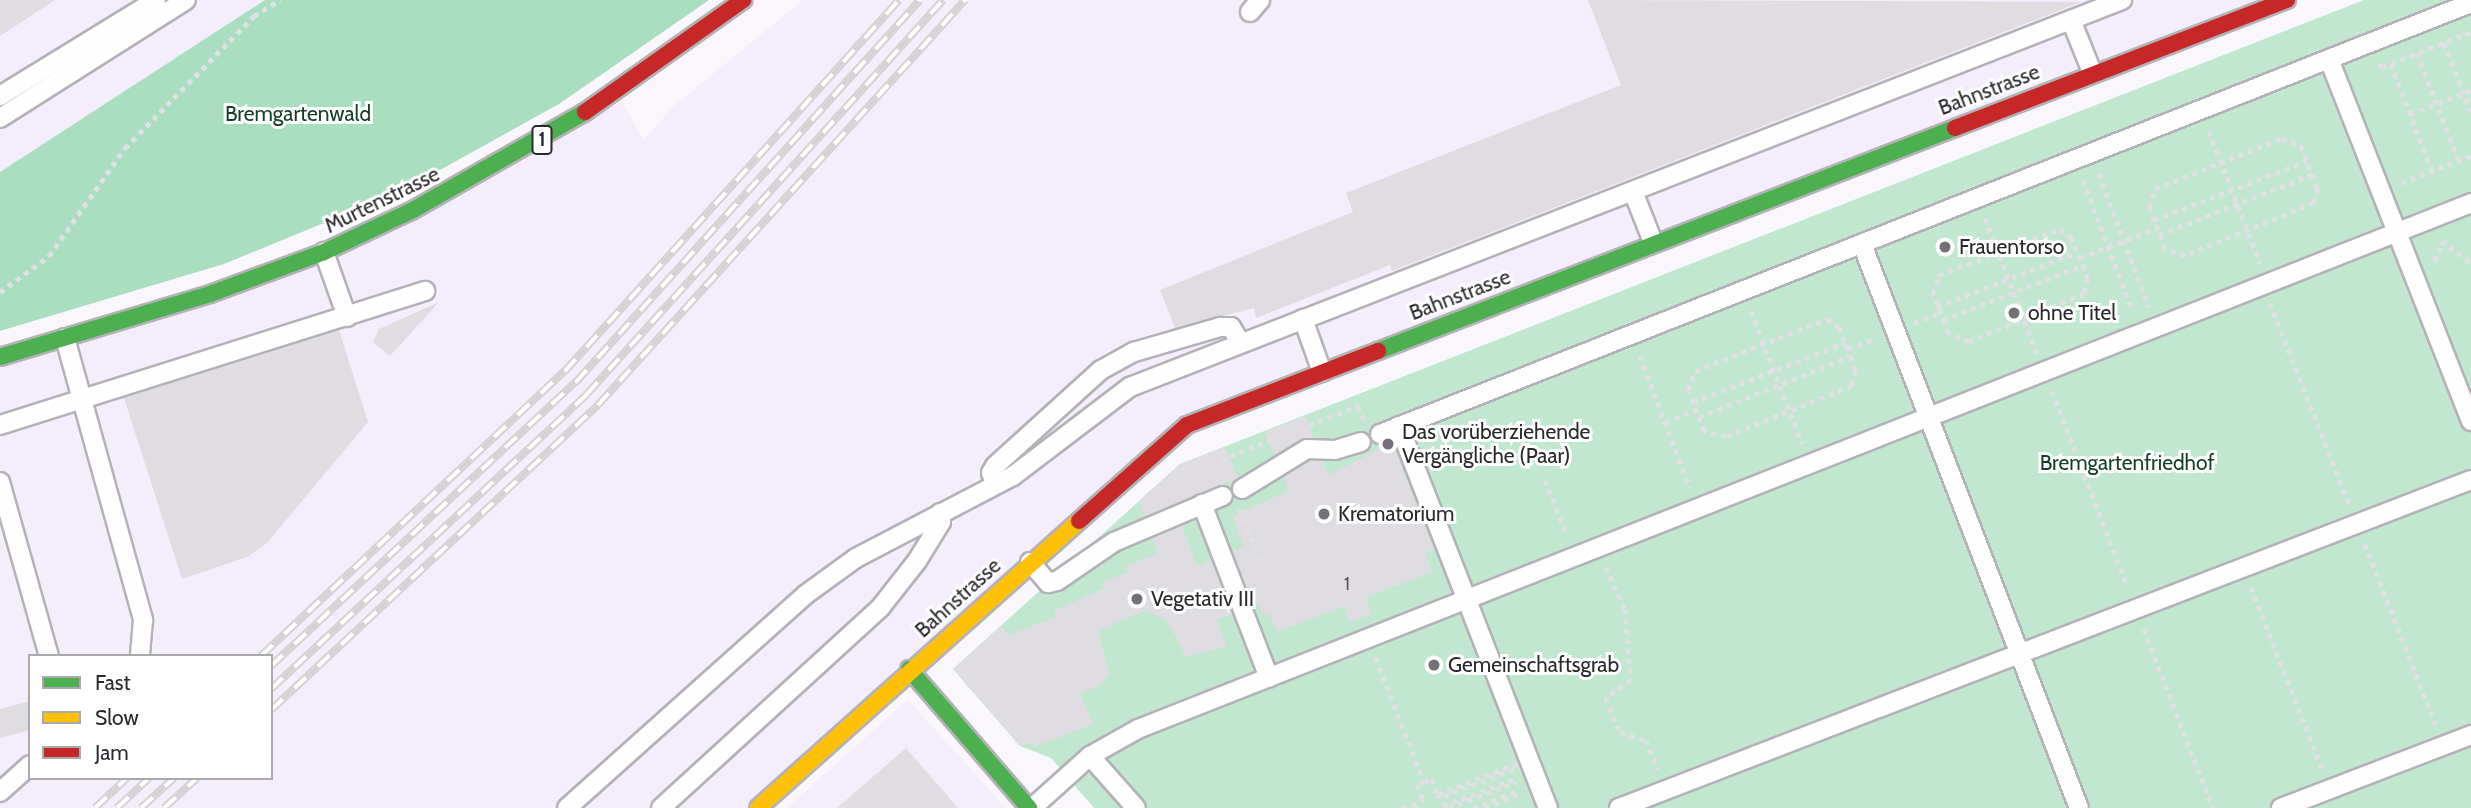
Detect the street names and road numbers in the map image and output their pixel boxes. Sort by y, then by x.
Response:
street label: Bahnstrasse [1935,59,2043,121]
road number: 1 [530,124,554,156]
street label: Murtenstrasse [321,161,443,239]
street label: Bahnstrasse [1406,264,1514,326]
street label: Bahnstrasse [910,553,1006,643]

